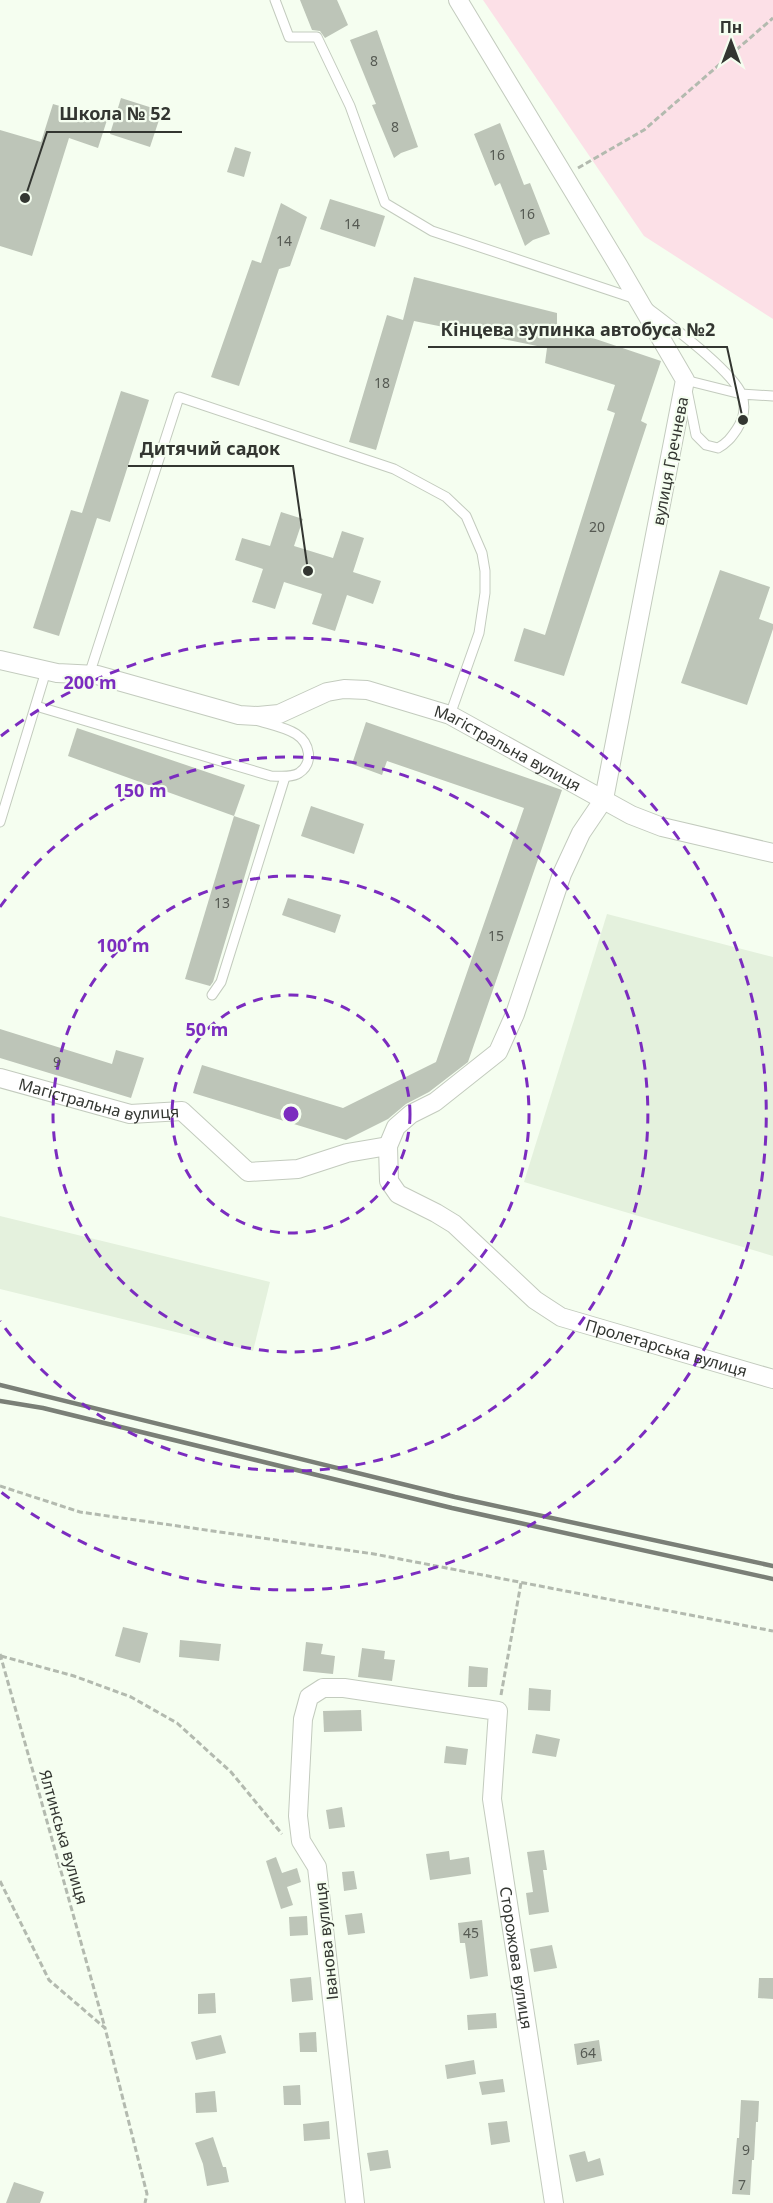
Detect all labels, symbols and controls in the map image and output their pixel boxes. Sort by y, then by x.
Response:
north arrow [701,12,761,72]
text: Пн [720,16,742,38]
house number: 8 [370,51,378,70]
callout: Школа № 52 [47,96,182,132]
text: Школа № 52 [59,101,171,125]
house number: 8 [391,117,399,136]
house number: 16 [489,145,505,164]
house number: 16 [519,204,535,223]
house number: 14 [344,214,360,233]
house number: 14 [276,231,292,250]
callout: Кінцева зупинка автобуса №2 [428,311,727,347]
text: Кінцева зупинка автобуса №2 [441,317,715,341]
house number: 18 [374,373,390,392]
street label: вулиця Гречнева [647,395,693,527]
callout: Дитячий садок [128,430,293,466]
text: Дитячий садок [140,436,280,460]
house number: 20 [589,517,605,536]
text: 200 m [63,670,117,694]
street label: Магістральна вулиця [431,700,585,796]
text: 150 m [113,778,167,802]
house number: 13 [214,893,230,912]
house number: 15 [488,926,504,945]
text: 100 m [96,933,150,957]
text: 50 m [186,1017,228,1041]
house number: 9 [53,1052,61,1071]
street label: Магістральна вулиця [16,1073,180,1126]
centre of rings [281,1104,301,1124]
street label: Пролетарська вулиця [583,1314,750,1382]
street label: Ялтинська вулиця [34,1767,94,1907]
street label: Іванова вулиця [309,1881,343,2001]
street label: Сторожова вулиця [495,1885,538,2031]
house number: 45 [463,1923,479,1942]
house number: 64 [580,2043,596,2062]
house number: 9 [742,2140,750,2159]
house number: 7 [738,2175,746,2194]

